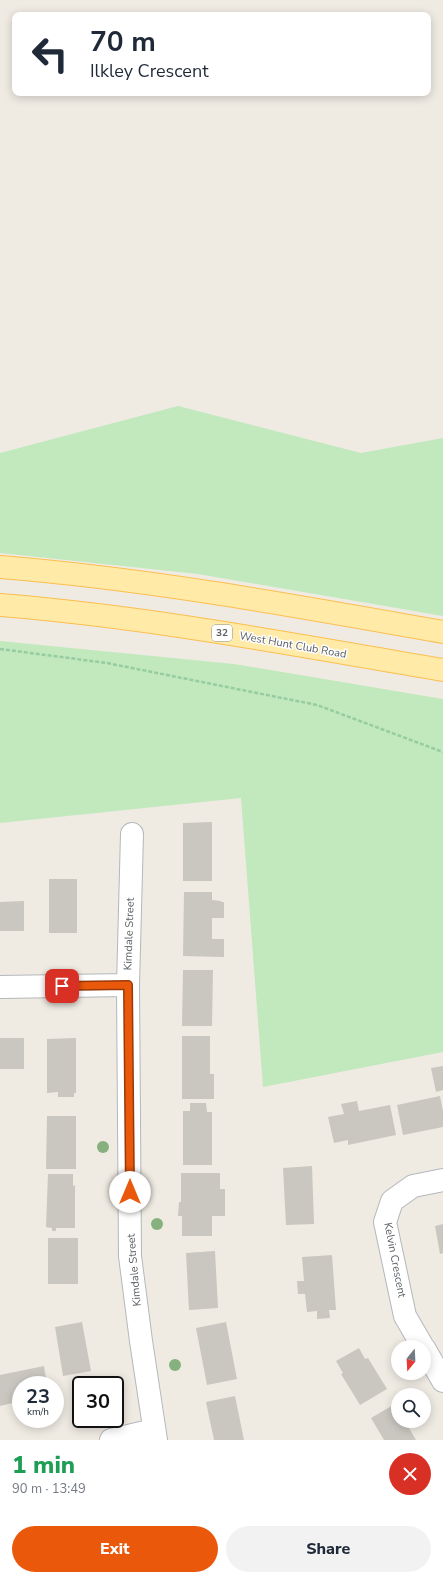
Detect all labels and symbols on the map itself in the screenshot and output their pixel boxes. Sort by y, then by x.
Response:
road number: 32 [212,625,232,641]
street label: West Hunt Club Road [238,628,348,662]
street label: Kimdale Street [120,897,138,971]
pin [45,969,79,1003]
position arrow [109,1171,151,1213]
street label: Kelvin Crescent [380,1221,410,1299]
street label: Kimdale Street [123,1233,145,1307]
north arrow [391,1340,431,1380]
speed limit sign: 30 [72,1376,124,1428]

